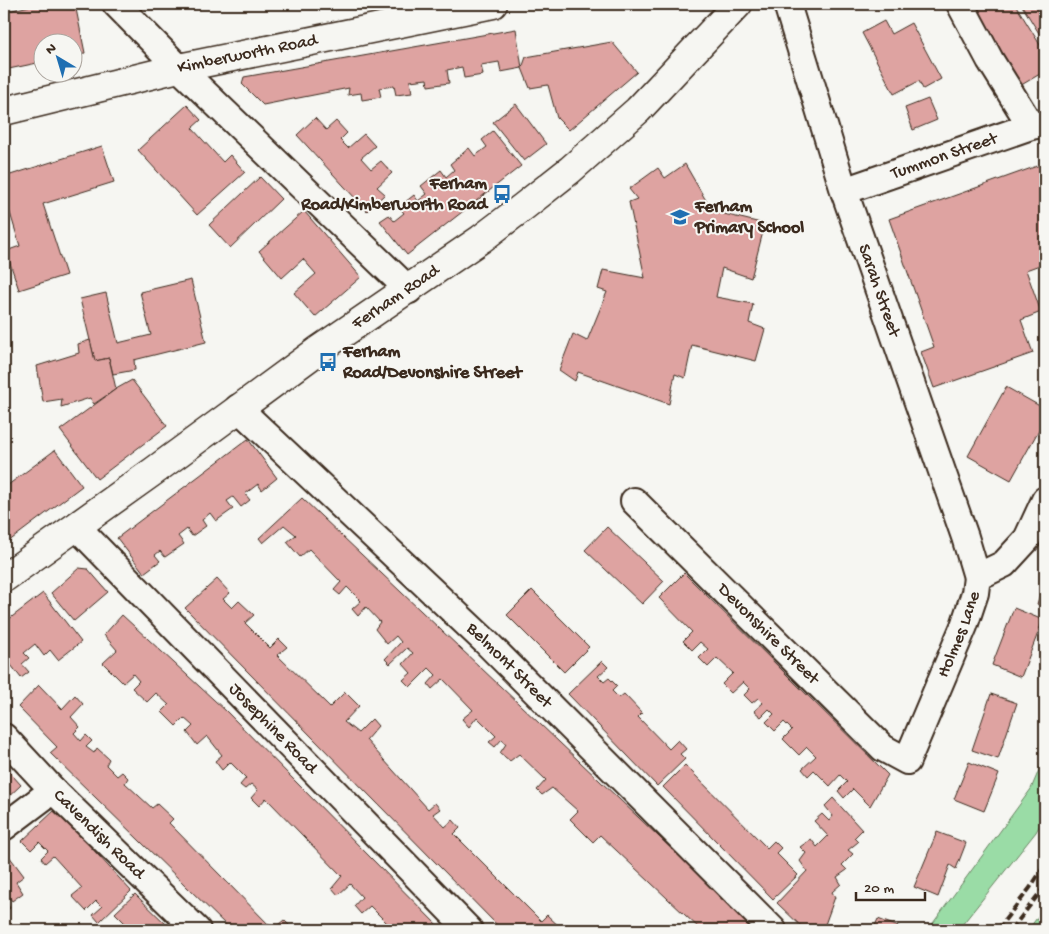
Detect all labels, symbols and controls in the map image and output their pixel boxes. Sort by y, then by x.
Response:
street label: Kimberworth Road [176,29,321,79]
north arrow [32,32,82,82]
text: N [43,40,60,59]
street label: Tummon Street [887,127,1002,185]
place label: Ferham Road/Kimberworth Road [300,174,489,216]
bus stop icon: Ferham Road/Kimberworth Road [491,183,513,205]
place label: Ferham Primary School [694,197,804,239]
school or university icon: Ferham Primary School [669,206,691,228]
street label: Sarah Street [853,241,905,341]
street label: Ferham Road [347,259,445,335]
place label: Ferham Road/Devonshire Street [342,342,523,384]
bus stop icon: Ferham Road/Devonshire Street [317,351,339,373]
street label: Devonshire Street [712,578,825,690]
street label: Holmes Lane [933,588,986,681]
street label: Belmont Street [461,618,558,714]
street label: Josephine Road [224,679,323,779]
street label: Cavendish Road [48,785,150,885]
scale bar [856,869,925,901]
text: 20 m [864,880,894,898]

